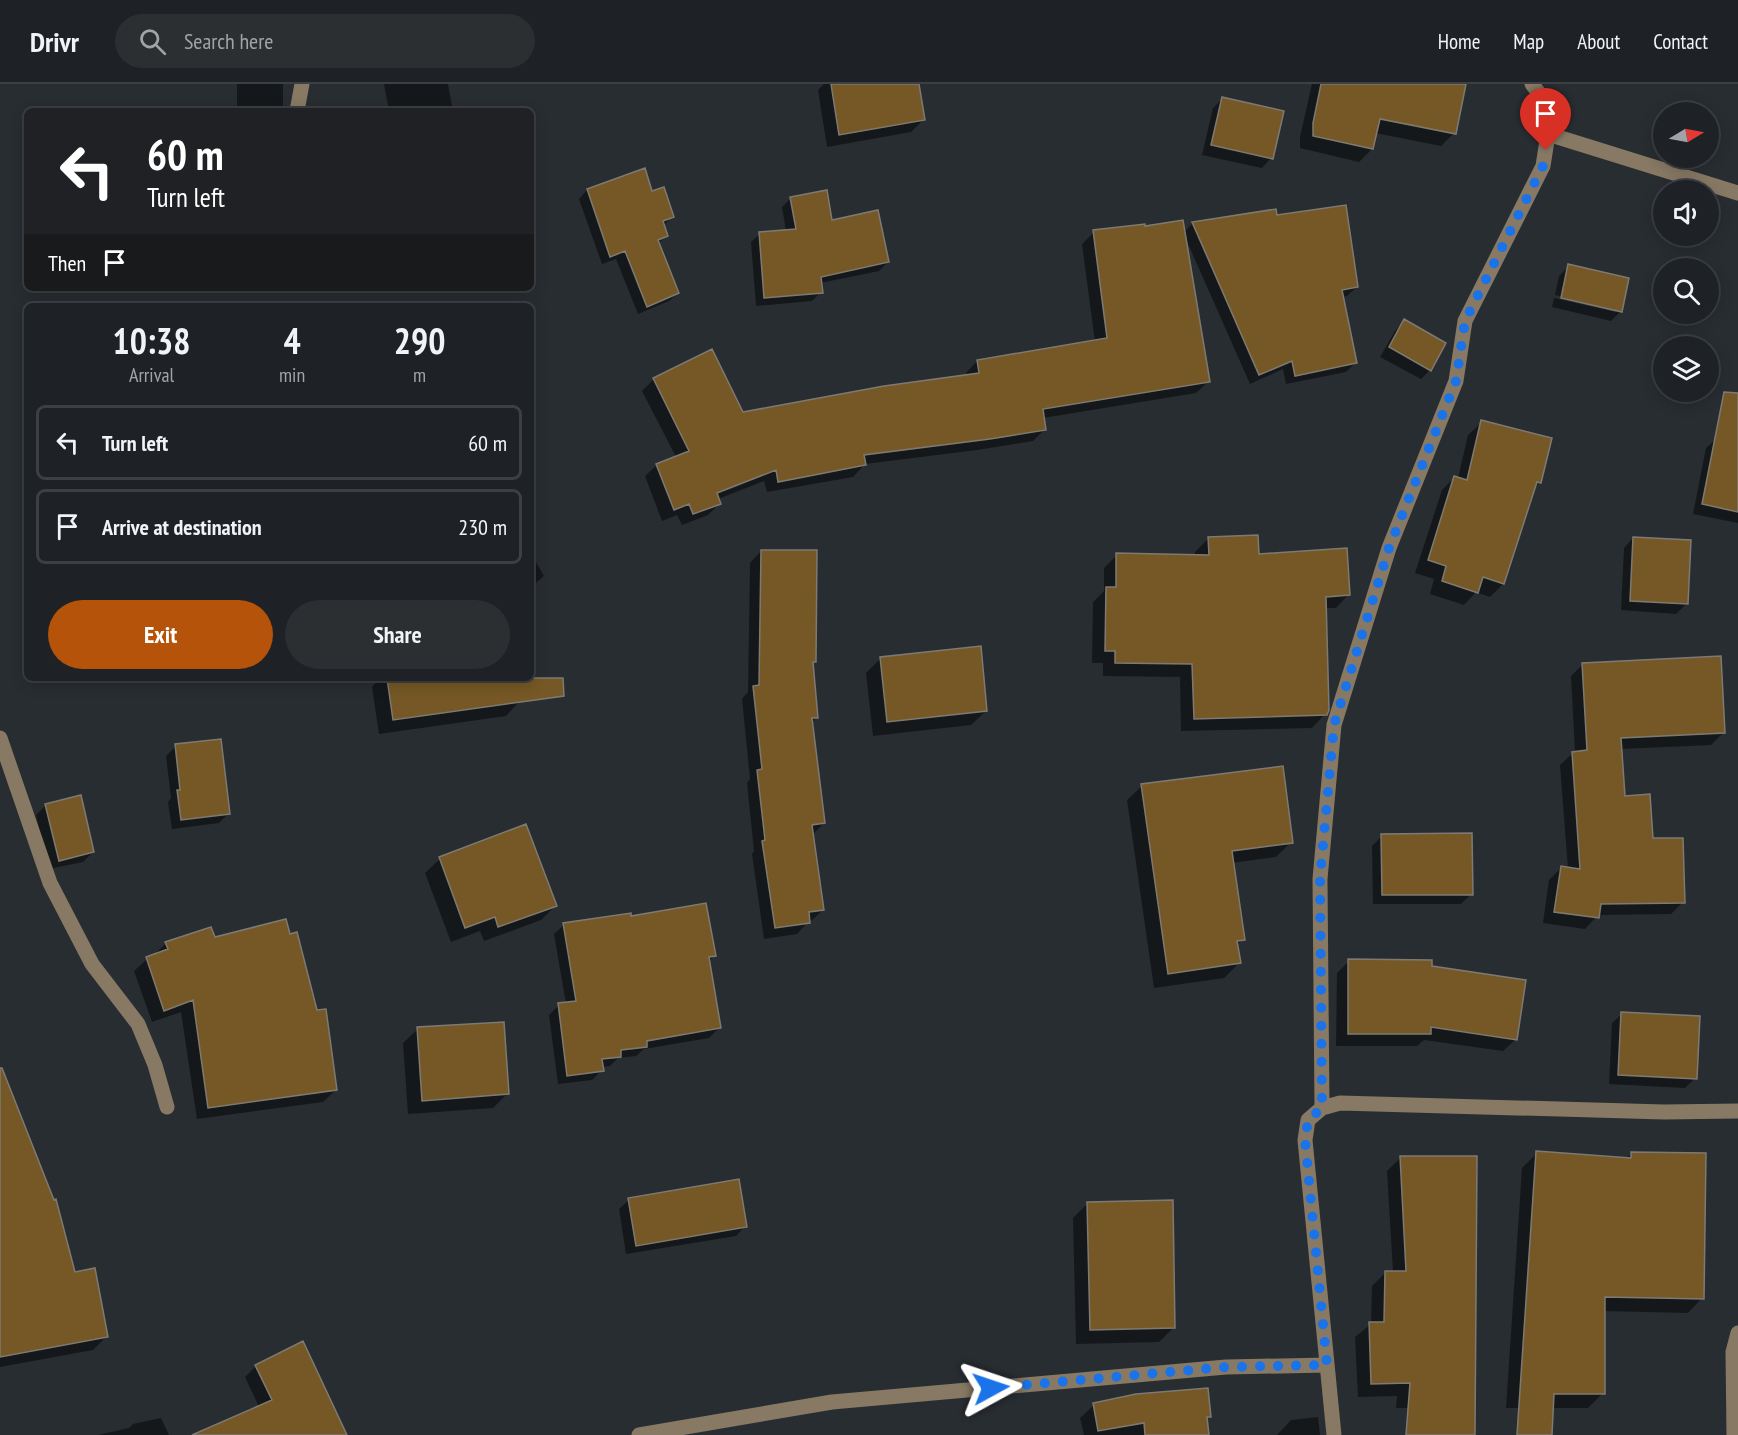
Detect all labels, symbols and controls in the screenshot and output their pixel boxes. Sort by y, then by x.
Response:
search box [115,14,535,68]
text: Drivr [30,23,79,60]
icon: search [136,25,169,58]
text: Search here [184,27,273,55]
text: Home [1438,28,1480,55]
text: Map [1513,28,1544,55]
text: About [1577,28,1620,55]
text: Contact [1653,28,1708,55]
pin [1520,88,1571,150]
icon: arrive [1529,97,1562,130]
north arrow [1653,102,1719,168]
map controls [1653,102,1719,402]
text: 60 m [147,127,224,182]
icon: left [48,132,126,210]
text: Turn left [147,180,225,214]
button: sound [1653,180,1719,246]
icon: arrive [98,246,131,279]
text: Then [48,249,86,277]
button: search [1653,258,1719,324]
text: 10:38 [113,317,190,364]
text: 4 [283,317,301,364]
text: 290 [394,317,445,364]
button: layers [1653,336,1719,402]
text: Arrival [129,362,174,388]
text: min [279,362,305,388]
text: m [413,362,426,388]
icon: left [51,426,84,459]
text: Turn left [102,429,168,457]
text: 60 m [468,429,507,457]
icon: arrive [51,510,84,543]
text: Arrive at destination [102,513,262,541]
text: 230 m [458,513,507,541]
button: Exit [48,600,273,669]
button: Share [285,600,510,669]
position arrow [959,1356,1023,1420]

